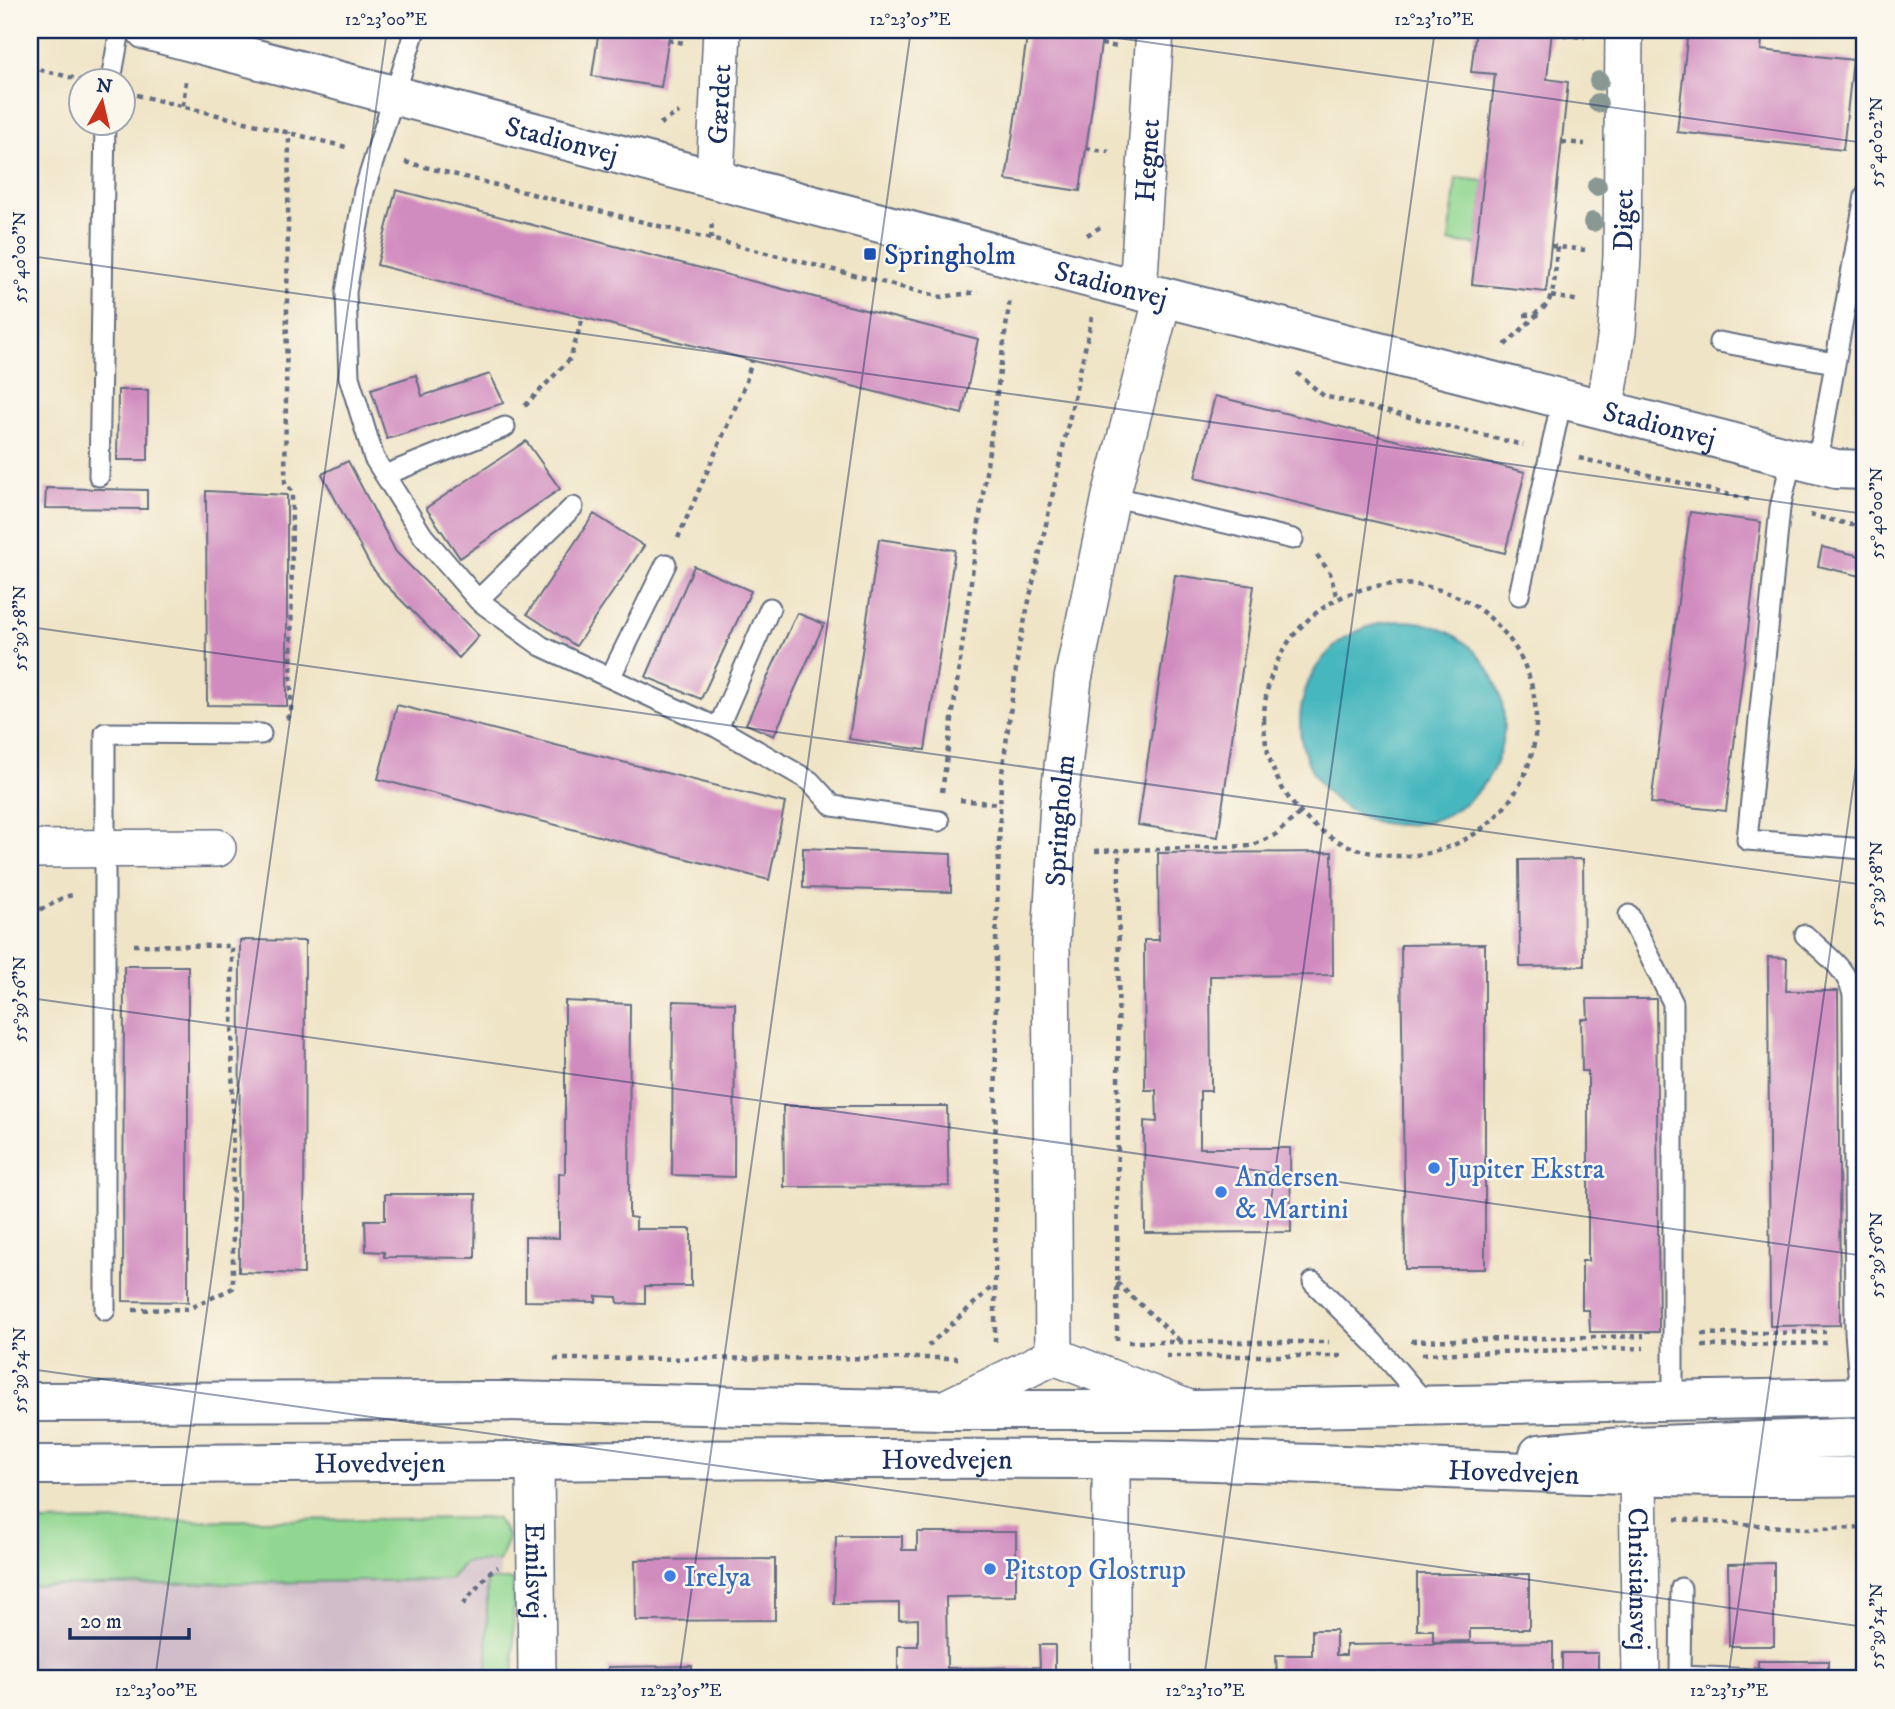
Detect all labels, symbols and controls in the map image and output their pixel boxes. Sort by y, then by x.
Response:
text: 12°23'00"E [345,9,427,31]
text: 12°23'05"E [869,9,951,31]
text: 12°23'10"E [1394,9,1474,31]
street label: Gærdet [701,63,739,145]
north arrow [66,66,136,136]
text: N [95,74,114,99]
text: 55°40'02"N [1866,97,1888,187]
street label: Stadionvej [501,109,622,172]
street label: Hegnet [1128,118,1168,203]
street label: Diget [1606,189,1642,251]
text: 55°40'00"N [9,211,31,303]
place label: Springholm [884,238,1016,273]
marker: Springholm [862,246,878,262]
street label: Stadionvej [1051,254,1171,316]
street label: Stadionvej [1599,394,1720,457]
text: 55°40'00"N [1866,467,1888,559]
text: 55°39'58"N [9,585,31,671]
street label: Springholm [1038,753,1083,887]
text: 55°39'58"N [1866,841,1888,927]
text: 55°39'56"N [9,956,31,1042]
place label: Jupiter Ekstra [1445,1152,1605,1187]
place label: Andersen & Martini [1235,1160,1349,1227]
marker: Jupiter Ekstra [1426,1160,1442,1176]
marker: Andersen & Martini [1213,1184,1229,1200]
text: 55°39'56"N [1866,1212,1888,1298]
text: 55°39'54"N [9,1327,31,1413]
street label: Hovedvejen [881,1443,1013,1478]
street label: Hovedvejen [314,1446,446,1482]
street label: Hovedvejen [1447,1453,1580,1493]
street label: Christiansvej [1619,1507,1657,1651]
street label: Emilsvej [517,1523,552,1619]
place label: Pitstop Glostrup [1004,1553,1186,1588]
place label: Irelya [684,1560,751,1595]
marker: Pitstop Glostrup [982,1561,998,1577]
marker: Irelya [662,1568,678,1584]
text: 55°39'54"N [1866,1583,1888,1669]
scale bar [70,1597,189,1641]
text: 20 m [80,1609,122,1635]
text: 12°23'00"E [115,1680,197,1702]
text: 12°23'05"E [640,1680,722,1702]
text: 12°23'10"E [1165,1680,1245,1702]
text: 12°23'15"E [1690,1680,1769,1702]

